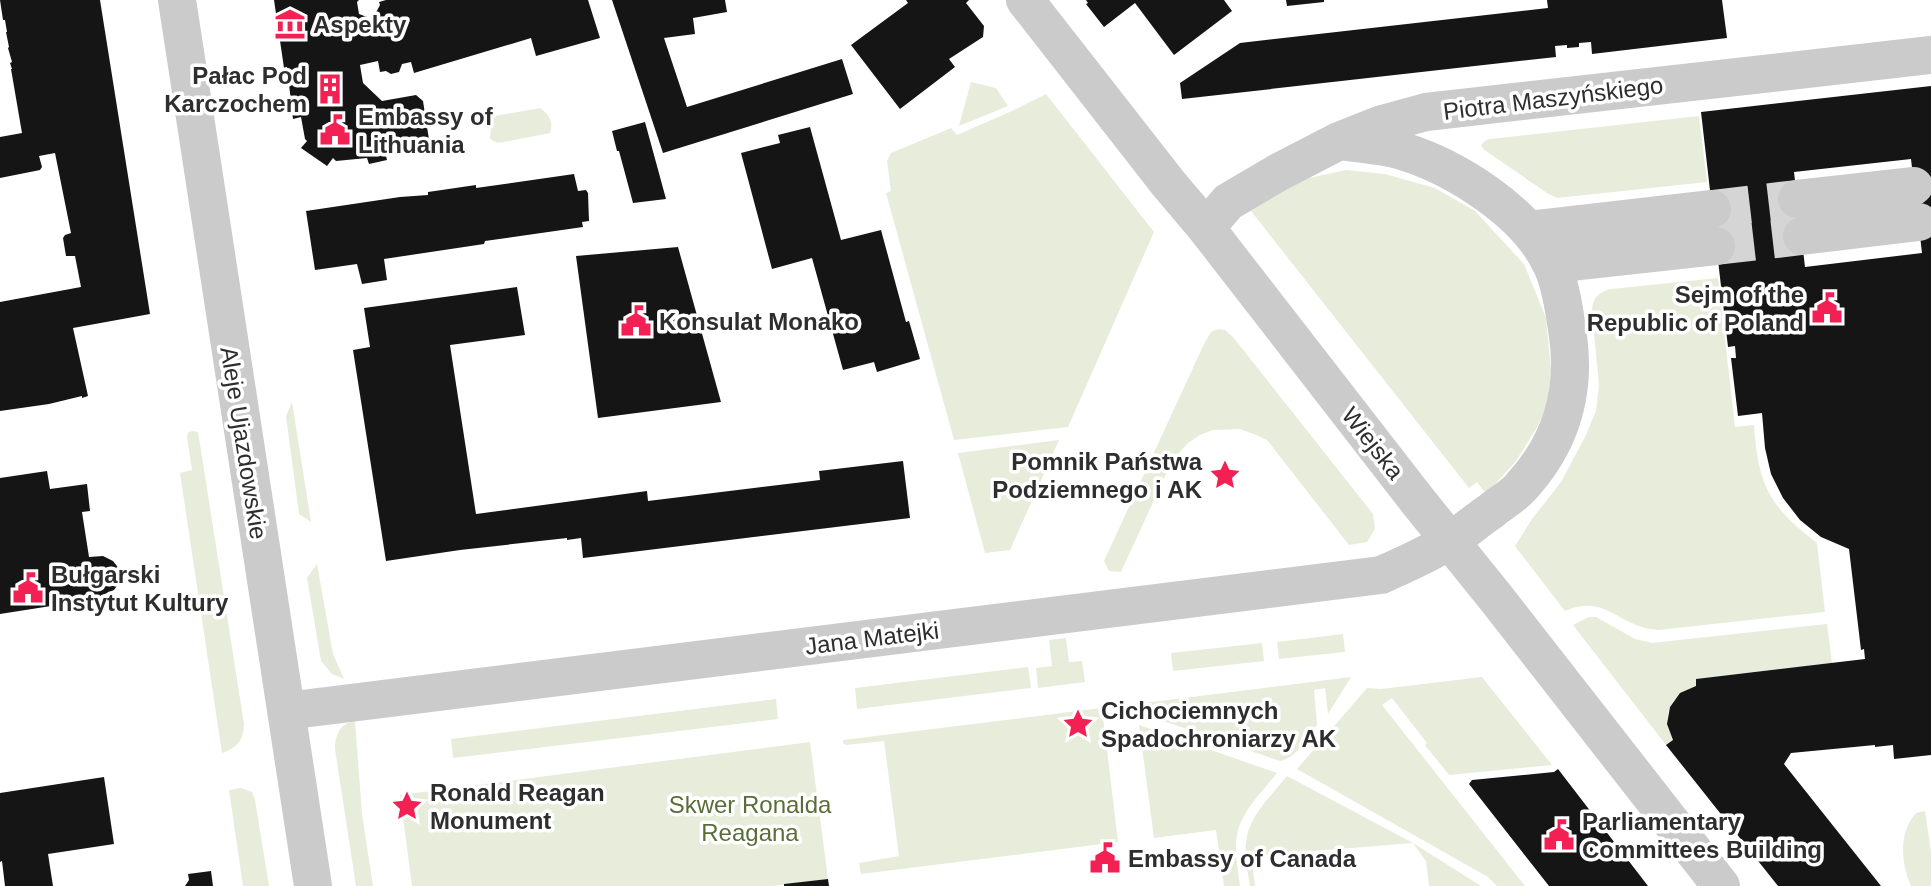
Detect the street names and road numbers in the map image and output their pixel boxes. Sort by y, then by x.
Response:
street label: Piotra Maszyńskiego [1441,71,1665,125]
street label: Aleje Ujazdowskie [215,345,273,541]
street label: Wiejska [1336,402,1410,485]
street label: Jana Matejki [803,616,941,660]

